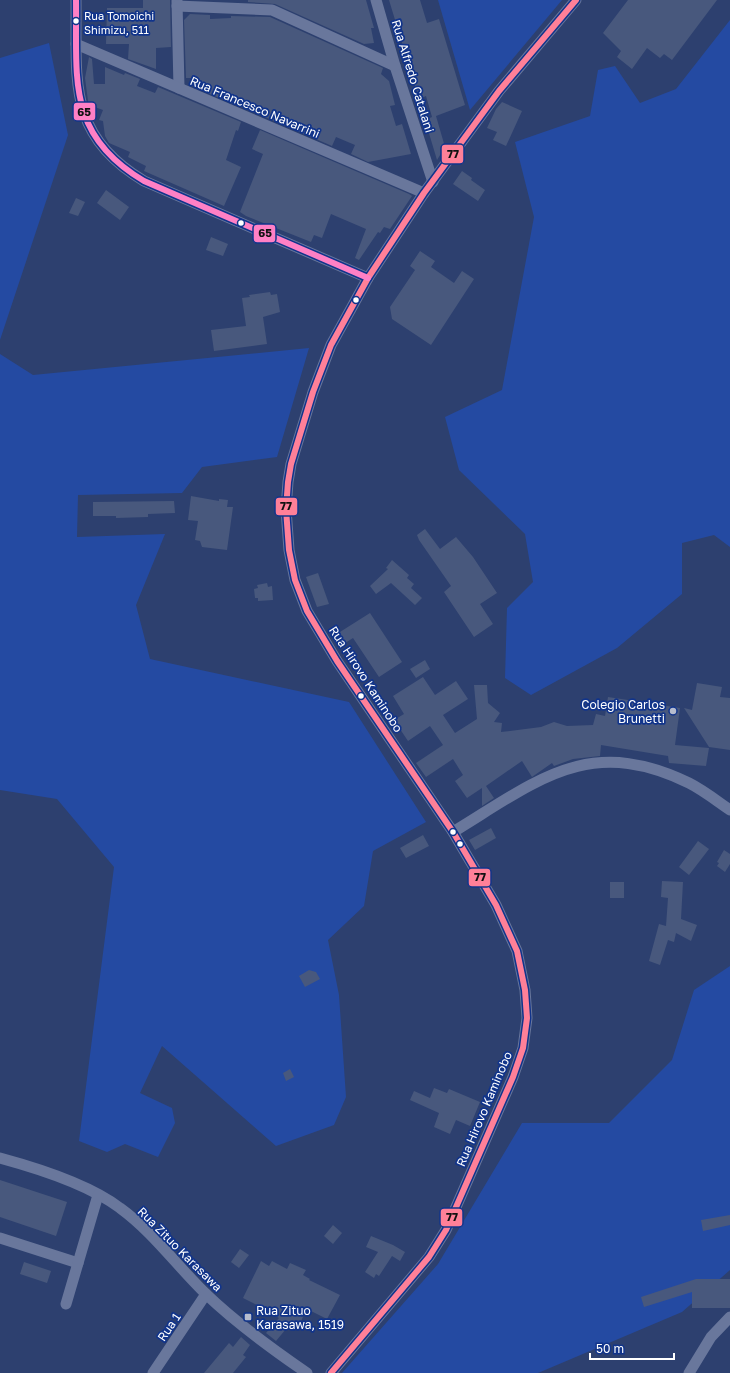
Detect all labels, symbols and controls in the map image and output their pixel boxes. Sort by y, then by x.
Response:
place label: Rua Tomoichi Shimizu, 511 [84,9,154,36]
marker: Rua Tomoichi Shimizu, 511 [71,16,81,26]
street label: Rua Alfredo Catalani [389,18,437,134]
street label: Rua Francesco Navarrini [188,73,322,141]
line badge: 65 [73,102,96,121]
text: 65 [77,105,91,118]
line badge: 77 [441,144,464,164]
text: 77 [447,147,459,160]
unlabelled marker [236,218,246,228]
line badge: 65 [253,224,276,243]
text: 65 [258,226,272,239]
unlabelled marker [351,295,361,305]
line badge: 77 [275,497,298,516]
text: 77 [280,499,292,512]
street label: Rua Hirovo Kaminobo [326,623,406,735]
unlabelled marker [356,691,366,701]
place label: Colegio Carlos Brunetti [581,697,665,726]
marker: Colegio Carlos Brunetti [668,706,678,716]
unlabelled marker [448,827,458,837]
unlabelled marker [455,839,465,849]
line badge: 77 [468,868,491,887]
text: 77 [474,870,486,883]
street label: Rua Hirovo Kaminobo [453,1049,515,1169]
street label: Rua Zituo Karasawa [135,1204,225,1294]
line badge: 77 [440,1208,463,1227]
text: 77 [446,1210,458,1223]
place label: Rua Zituo Karasawa, 1519 [256,1303,344,1332]
street label: Rua 1 [154,1310,184,1344]
marker: Rua Zituo Karasawa, 1519 [243,1312,253,1322]
scale bar [590,1335,674,1361]
text: 50 m [596,1341,624,1356]

